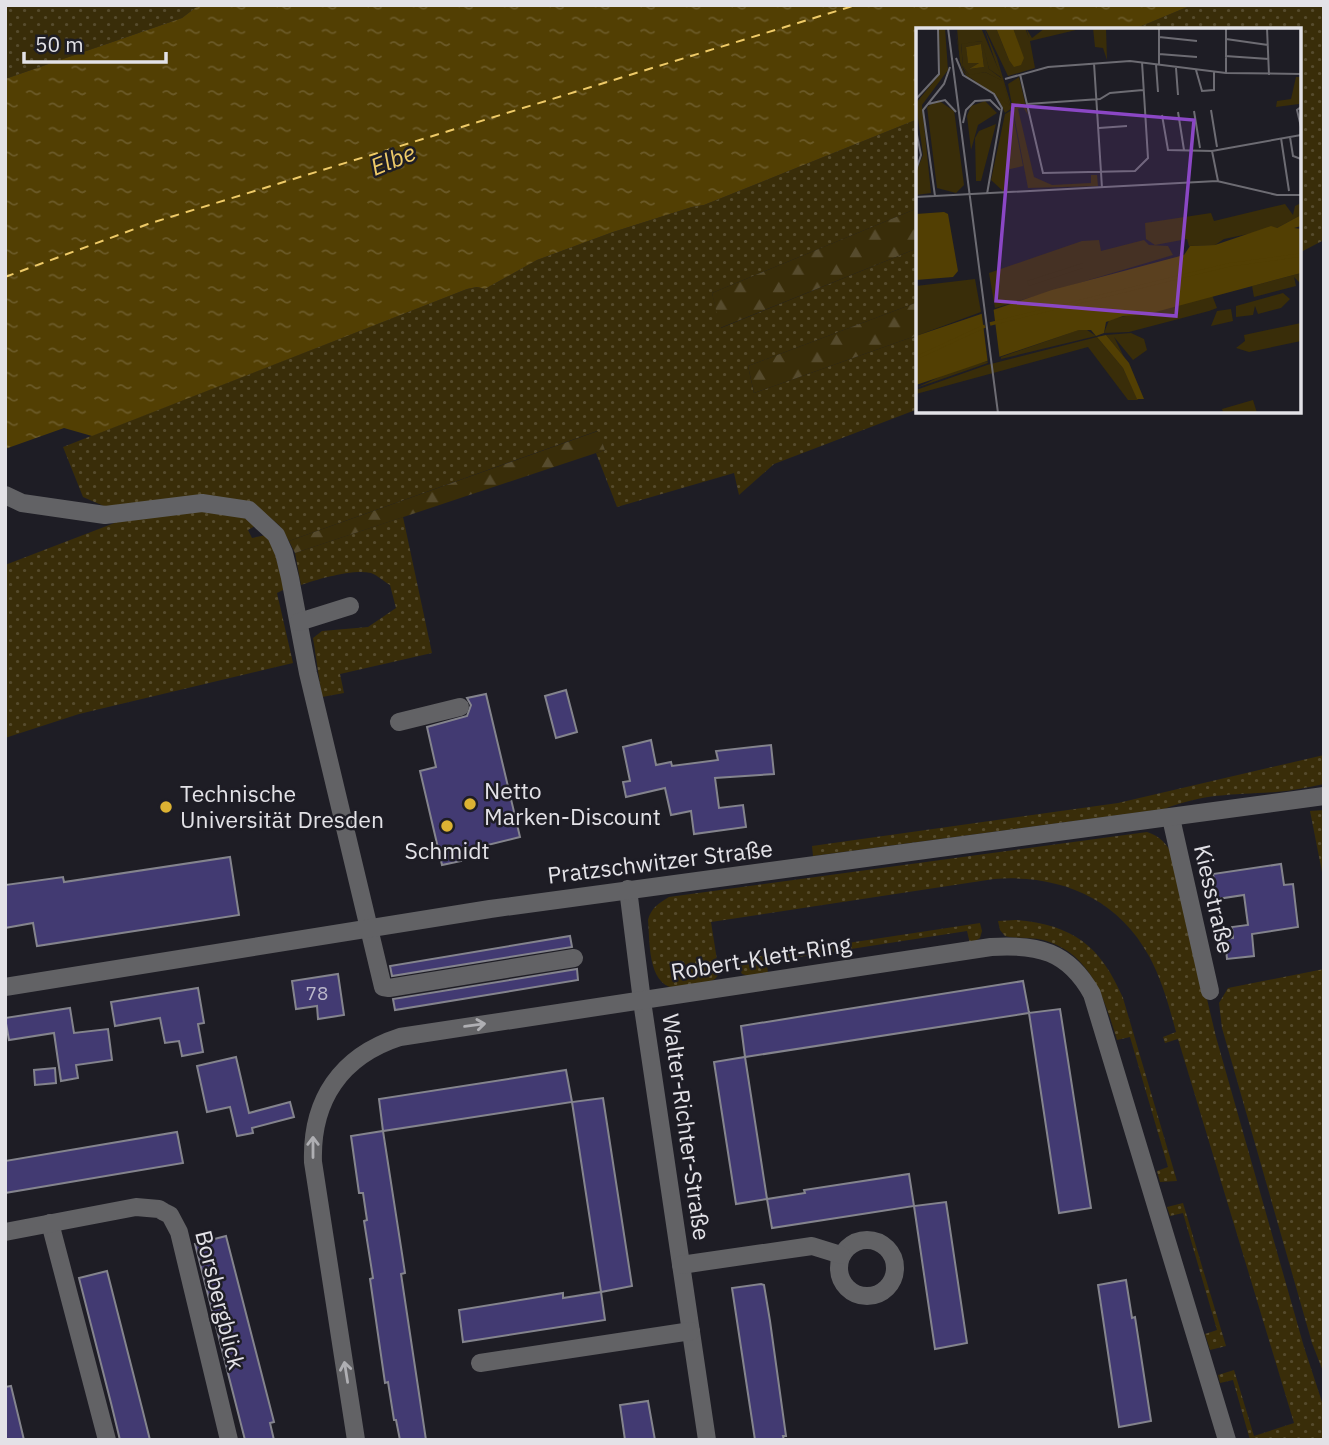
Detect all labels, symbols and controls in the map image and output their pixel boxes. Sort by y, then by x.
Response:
scale bar [24,21,166,65]
inset map [916,28,1301,413]
text: 50 m [35,30,84,58]
water label: Elbe [365,136,420,183]
place label: Netto Marken-Discount [484,775,661,831]
place label: Technische Universität Dresden [180,778,384,834]
marker: Netto Marken-Discount [462,796,478,812]
marker: Technische Universität Dresden [158,799,174,815]
marker: Schmidt [439,818,455,834]
street label: Pratzschwitzer Straße [546,832,774,890]
place label: Schmidt [404,835,490,865]
street label: Kiesstraße [1188,841,1242,956]
street label: Robert-Klett-Ring [668,928,853,986]
house number: 78 [306,981,328,1005]
street label: Walter-Richter-Straße [656,1012,718,1242]
one-way arrow [463,1019,486,1032]
one-way arrow [306,1136,320,1159]
street label: Borsbergblick [189,1227,253,1373]
one-way arrow [339,1361,352,1384]

